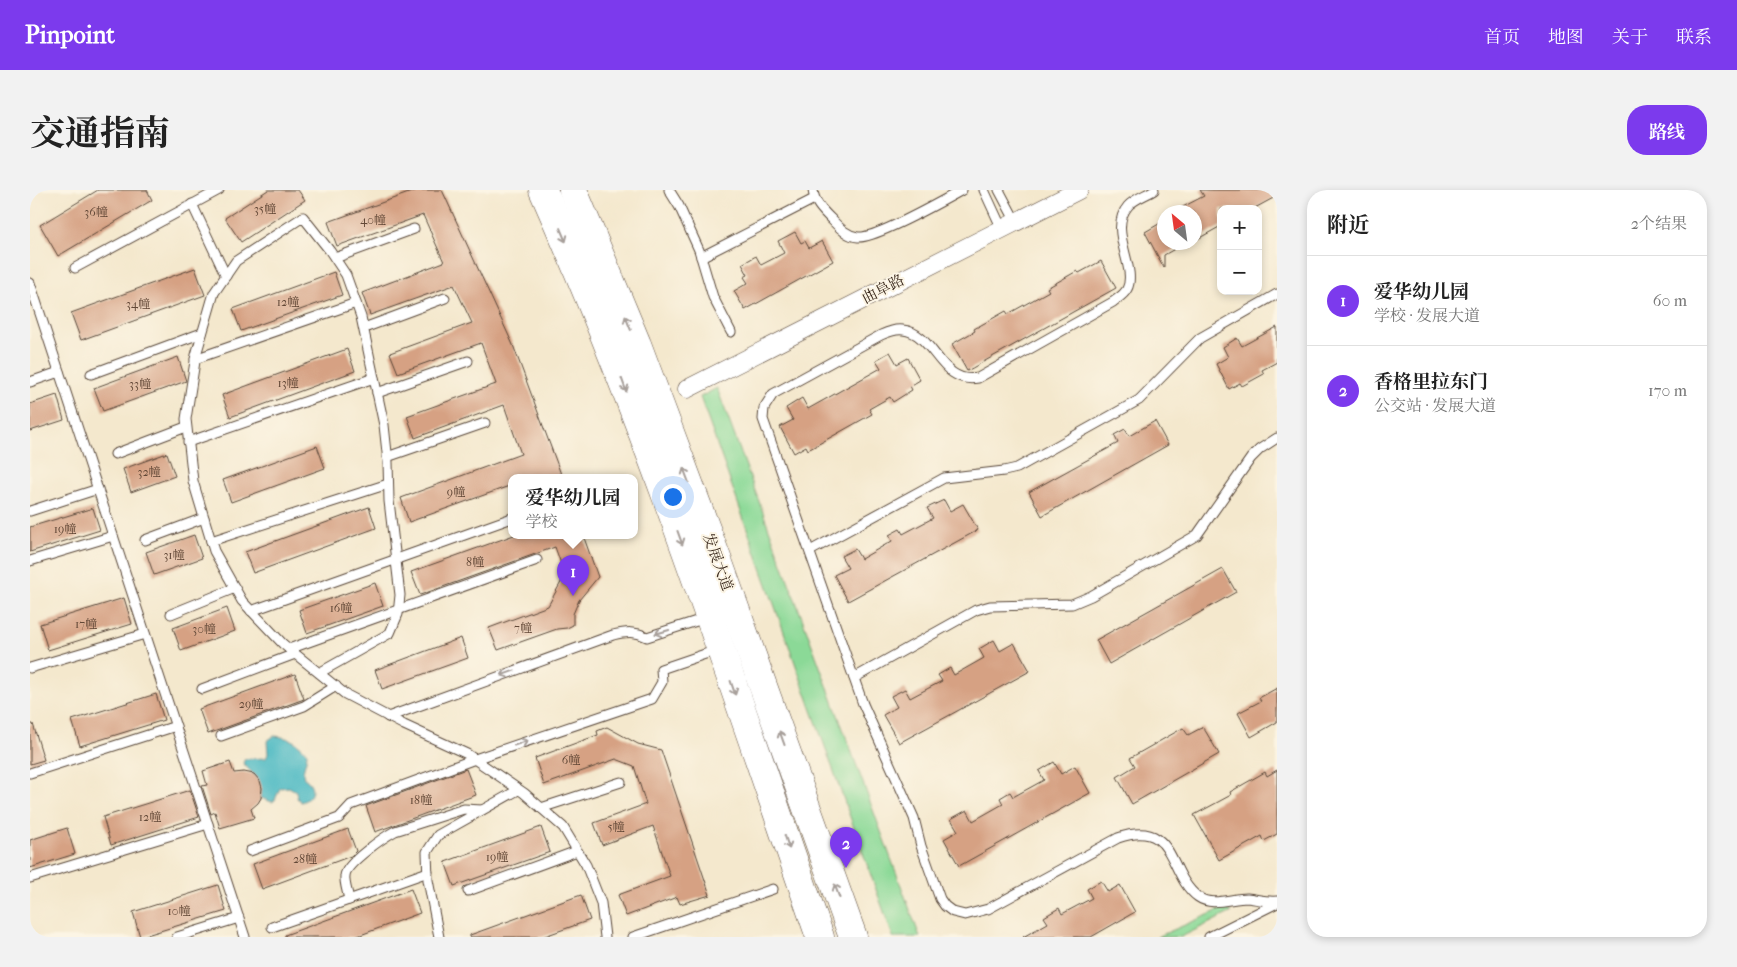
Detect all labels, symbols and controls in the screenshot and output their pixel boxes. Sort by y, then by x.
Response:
text: Pinpoint [25,21,115,49]
text: 首页 [1484,27,1520,48]
text: 地图 [1548,27,1584,48]
text: 关于 [1612,27,1648,48]
text: 联系 [1676,27,1712,48]
button: 路线 [1627,105,1707,155]
text: 交通指南 [30,113,170,154]
house number: 35幢 [254,202,276,216]
house number: 36幢 [84,205,108,219]
north arrow [1157,205,1202,250]
map controls [1217,205,1262,295]
button: + [1217,205,1262,250]
house number: 40幢 [360,213,386,227]
text: 附近 [1327,213,1369,237]
text: 2个结果 [1631,214,1687,233]
one-way arrow [558,227,568,242]
button: − [1217,250,1262,295]
street label: 曲阜路 [859,271,907,307]
text: 爱华幼儿园 [1374,281,1469,303]
text: 1 [1340,291,1346,310]
text: 60 m [1653,291,1687,310]
house number: 12幢 [277,295,299,309]
house number: 34幢 [126,297,150,311]
text: 学校 · 发展大道 [1374,306,1480,325]
one-way arrow [623,316,632,331]
text: 香格里拉东门 [1374,371,1488,393]
house number: 13幢 [277,376,299,390]
house number: 33幢 [129,377,151,391]
one-way arrow [620,377,629,392]
text: 2 [1339,381,1347,400]
text: 170 m [1648,381,1687,400]
text: 公交站 · 发展大道 [1374,396,1496,415]
house number: 32幢 [137,465,161,479]
one-way arrow [681,468,690,483]
popup [508,474,638,539]
your location [660,484,686,510]
house number: 9幢 [447,485,465,499]
text: 爱华幼儿园 [525,487,621,509]
text: 学校 [525,512,558,531]
house number: 19幢 [54,522,76,536]
one-way arrow [676,529,685,545]
street label: 发展大道 [699,531,737,593]
house number: 31幢 [163,548,185,562]
house number: 8幢 [466,555,484,569]
pin: 1 [557,555,589,596]
house number: 16幢 [330,601,352,615]
house number: 17幢 [75,617,97,631]
house number: 7幢 [514,621,532,635]
house number: 30幢 [192,622,216,636]
one-way arrow [655,628,671,638]
one-way arrow [501,669,517,678]
one-way arrow [729,680,739,696]
house number: 29幢 [239,697,263,711]
one-way arrow [777,731,786,746]
one-way arrow [512,738,528,748]
house number: 6幢 [562,753,580,767]
house number: 18幢 [410,793,432,807]
house number: 12幢 [139,810,161,824]
house number: 5幢 [607,820,625,834]
pin: 2 [830,827,862,868]
one-way arrow [783,833,792,849]
house number: 19幢 [486,850,508,864]
house number: 28幢 [293,852,317,866]
one-way arrow [832,884,841,899]
house number: 10幢 [168,904,190,918]

